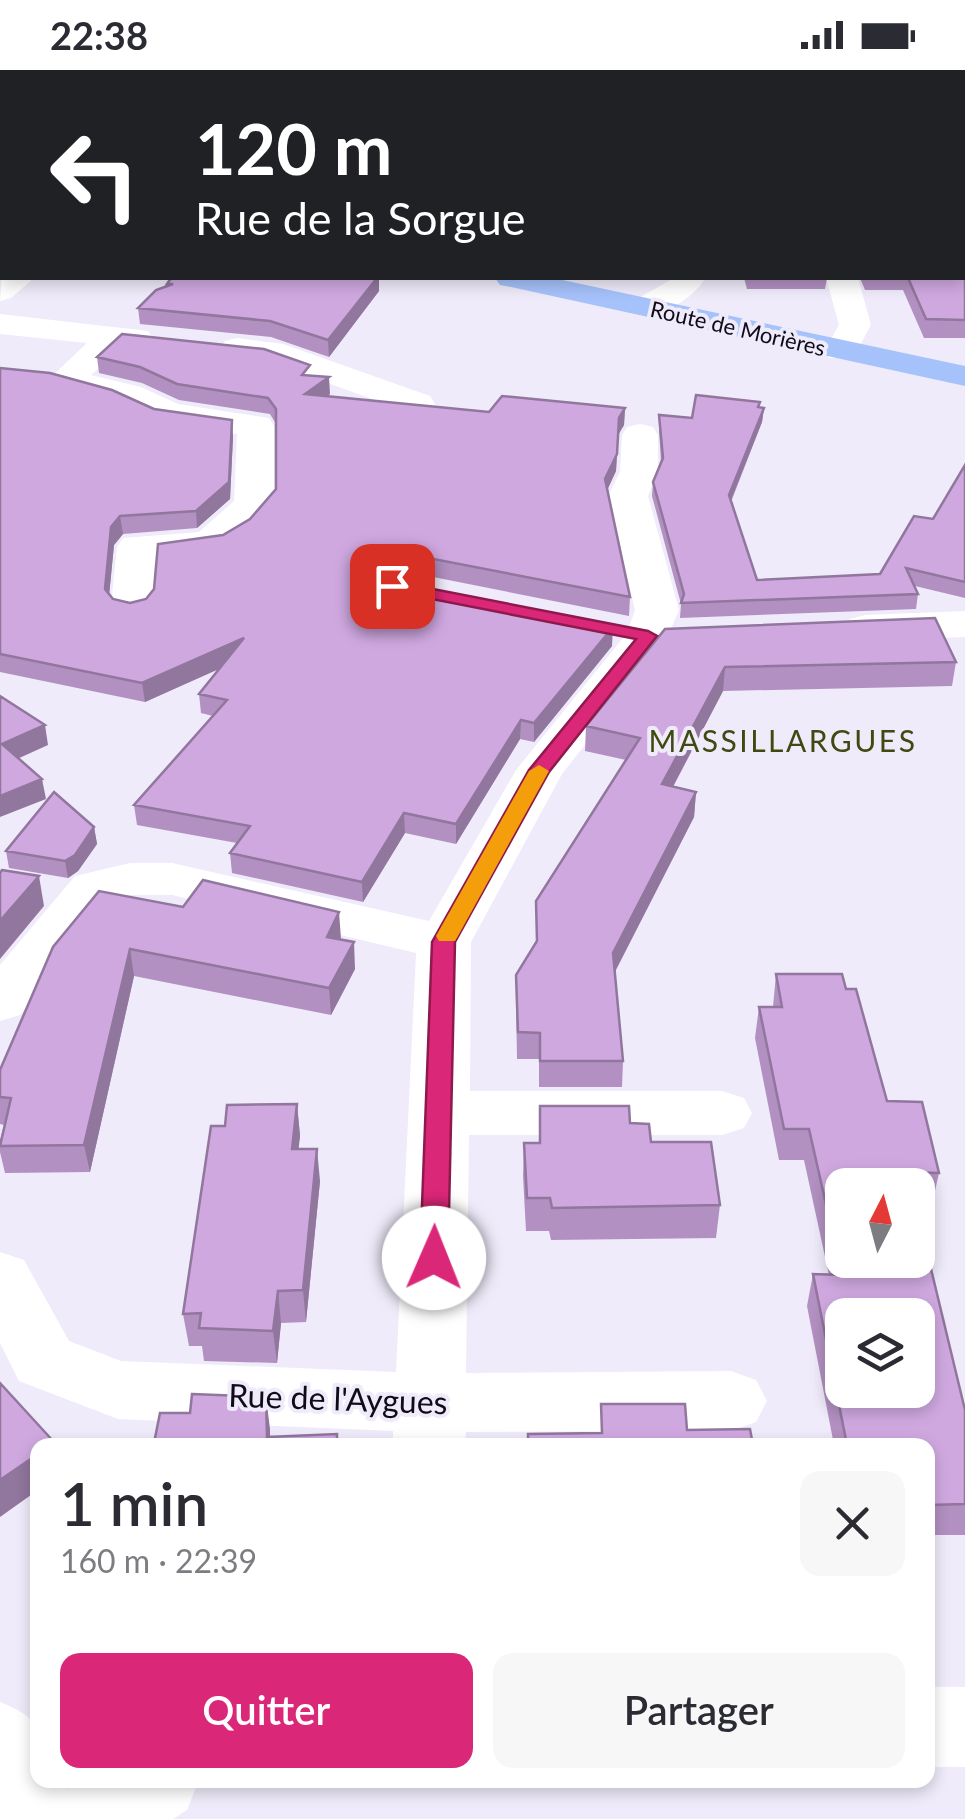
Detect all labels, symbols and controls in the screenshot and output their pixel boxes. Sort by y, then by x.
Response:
text: 22:38 [50,12,148,58]
text: 120 m [195,106,392,190]
icon: left [30,110,160,240]
text: Rue de la Sorgue [195,191,526,245]
street label: Route de Morières [648,295,828,361]
pin [350,544,435,629]
icon: arrive [365,559,420,614]
district label: MASSILLARGUES [649,722,917,758]
north arrow [825,1168,935,1278]
map controls [825,1168,935,1408]
position arrow [382,1206,486,1310]
button: layers [825,1298,935,1408]
street label: Rue de l'Aygues [228,1375,448,1421]
text: 1 min [60,1467,208,1539]
button: close [800,1471,905,1576]
text: 160 m · 22:39 [60,1541,257,1580]
button: Quitter [60,1653,473,1768]
button: Partager [493,1653,905,1768]

